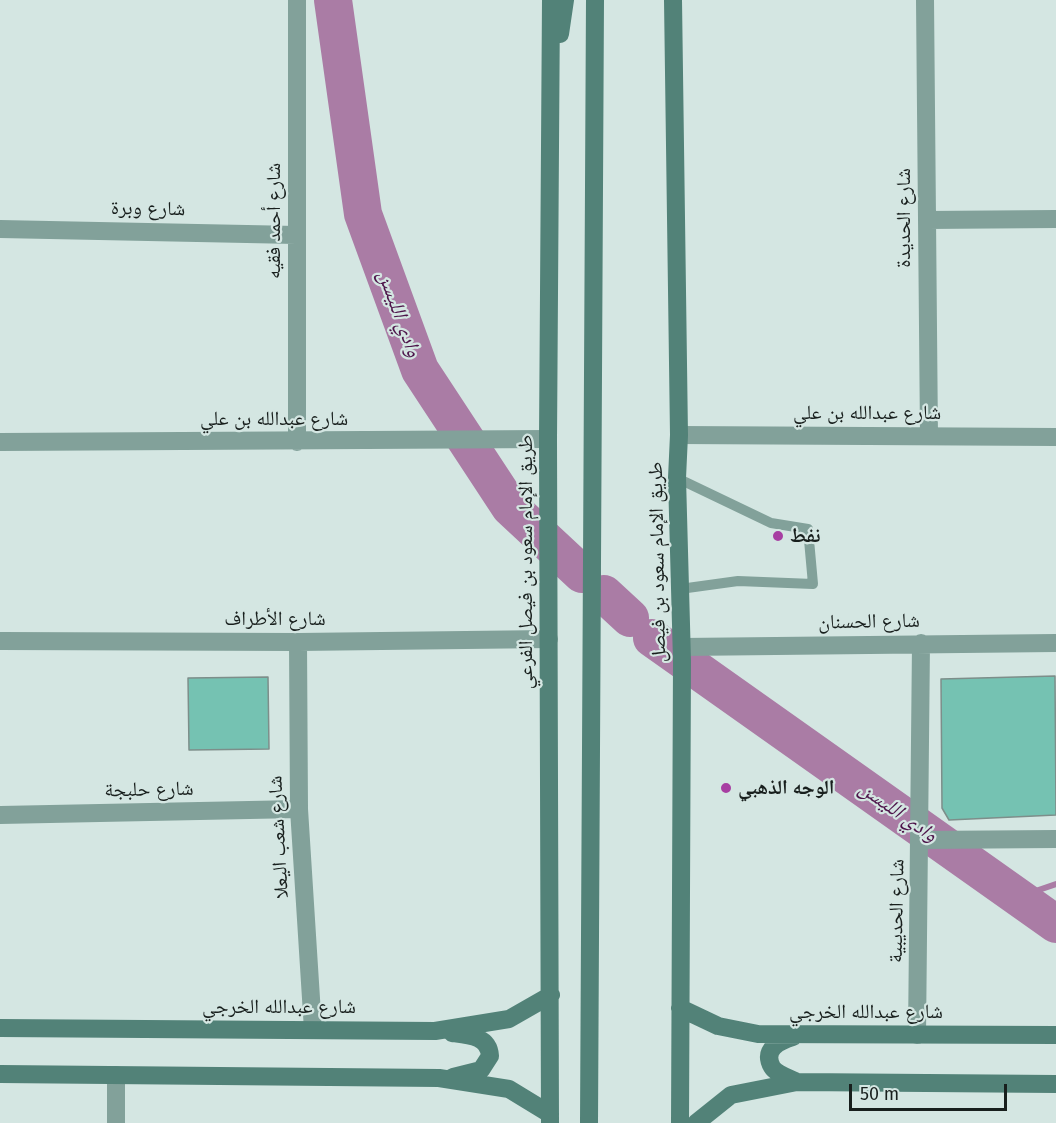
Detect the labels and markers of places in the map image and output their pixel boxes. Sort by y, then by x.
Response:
place label: نفط [790,524,821,548]
marker: نفط [771,529,785,543]
place label: الوجه الذهبي [738,776,834,800]
marker: الوجه الذهبي [719,781,733,795]

